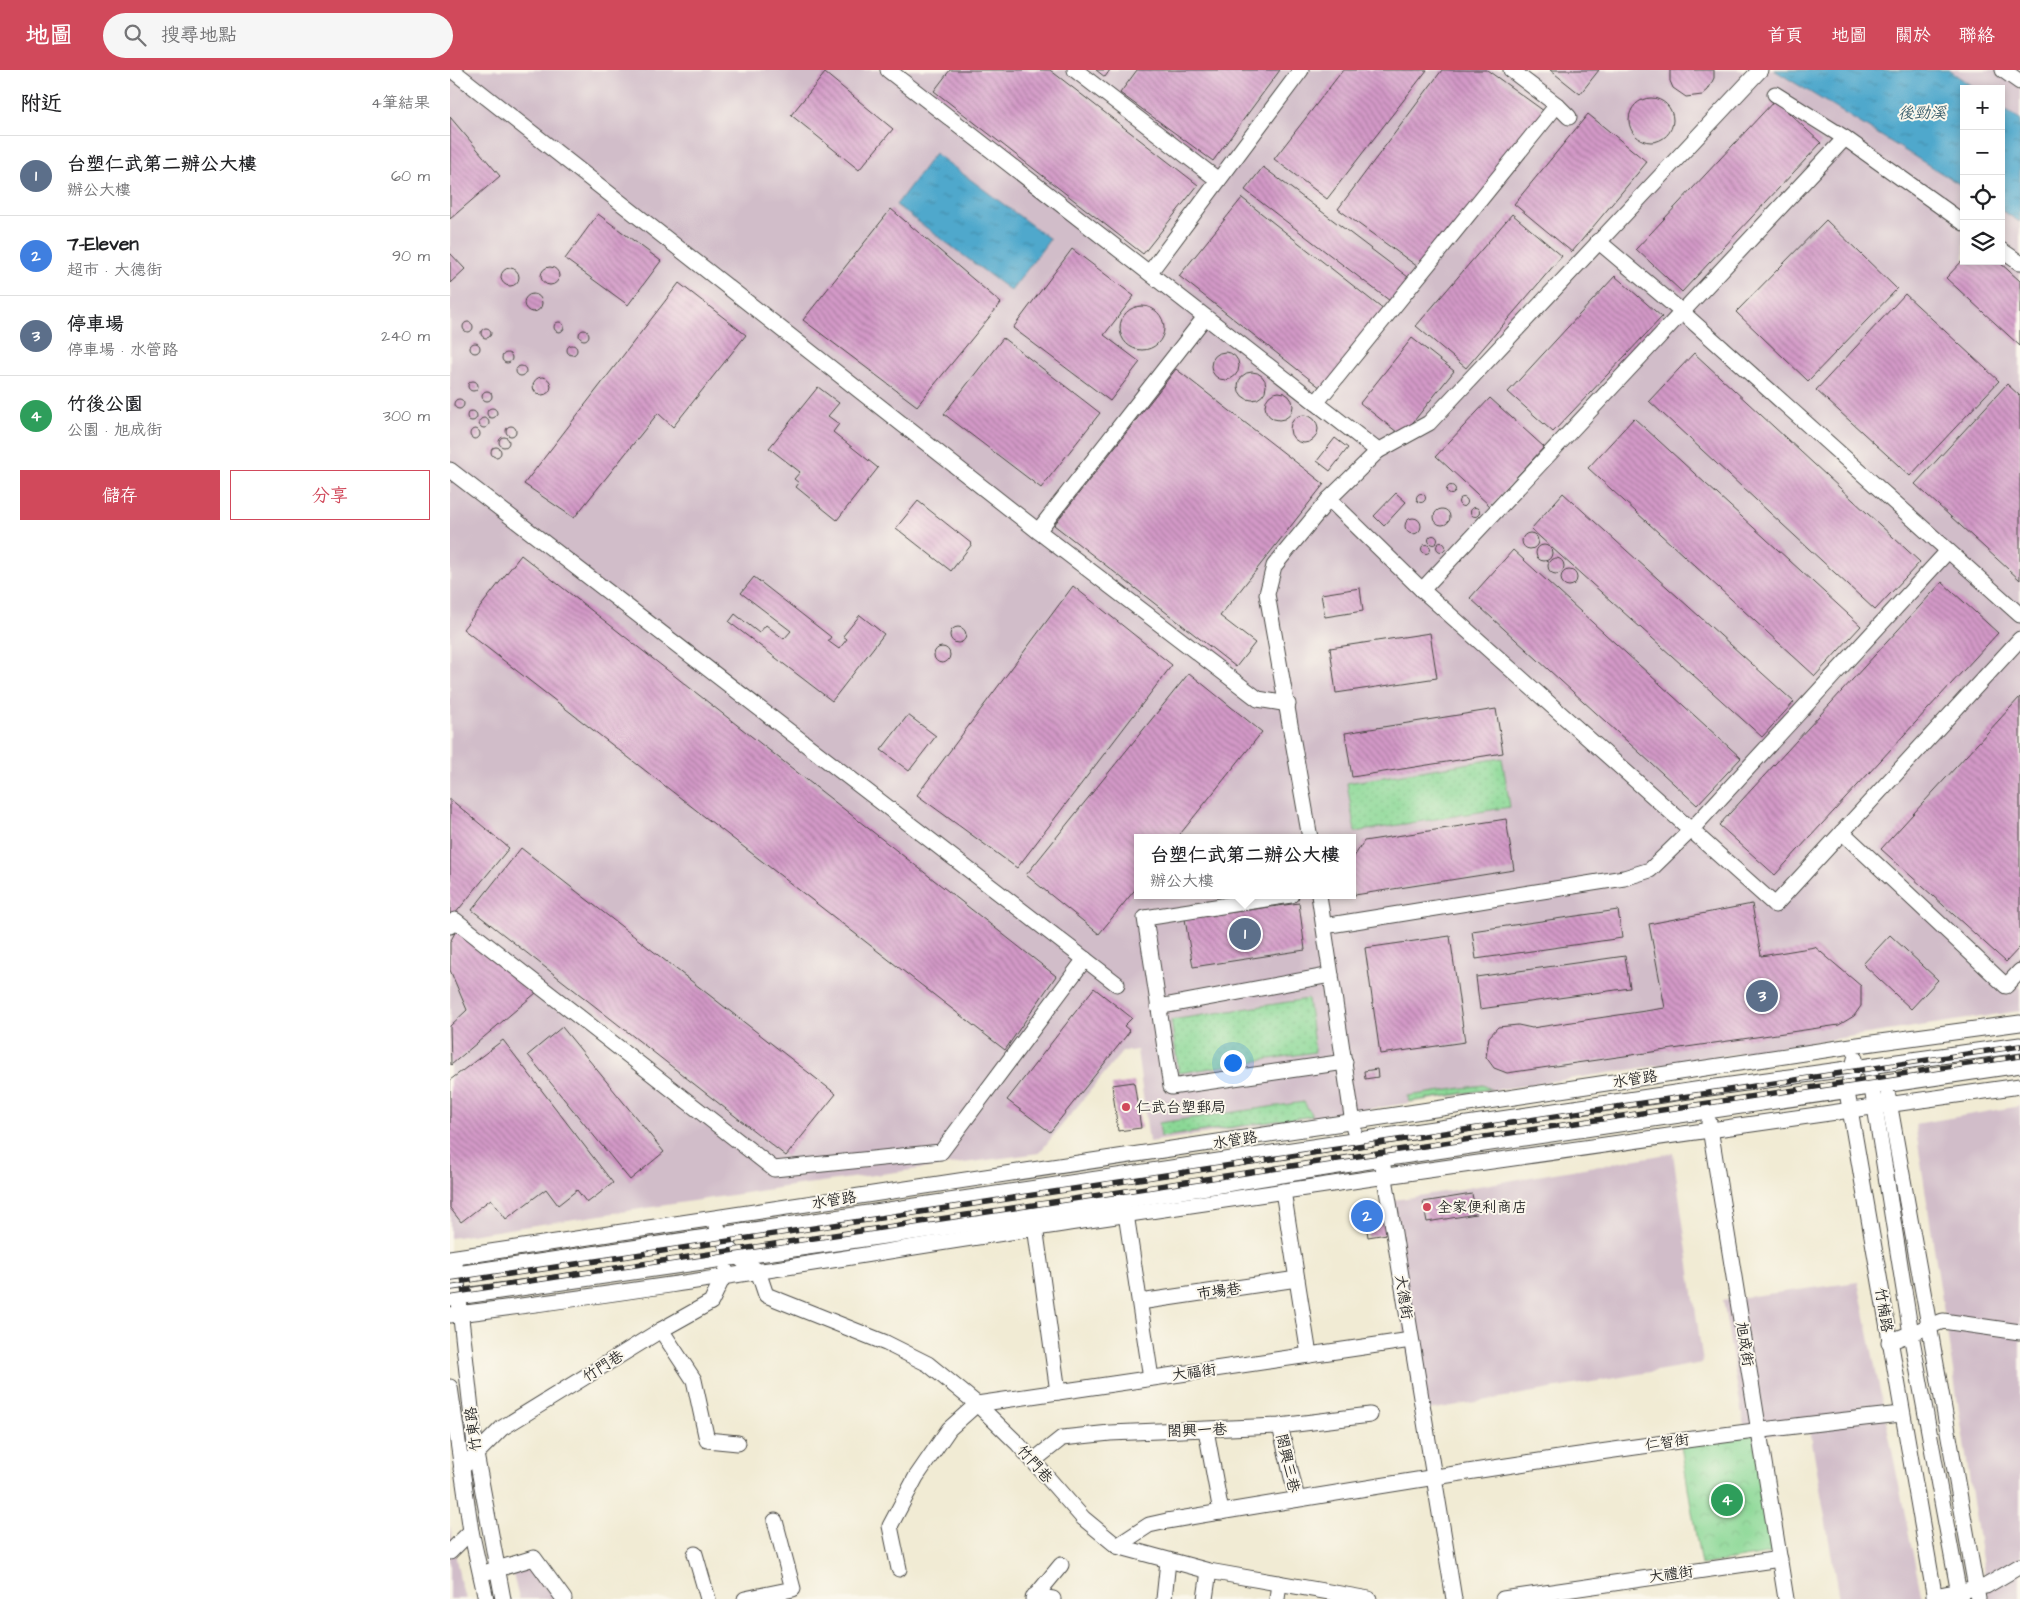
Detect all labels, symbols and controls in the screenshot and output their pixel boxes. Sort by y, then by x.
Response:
search box [103,13,453,58]
text: 地圖 [25,19,73,53]
icon: search [121,21,149,49]
text: 搜尋地點 [161,22,237,49]
text: 首頁 [1767,23,1803,48]
text: 地圖 [1831,23,1867,48]
text: 關於 [1895,23,1931,48]
text: 聯絡 [1959,23,1995,48]
map controls [1960,85,2005,265]
button: + [1960,85,2005,130]
text: 附近 [20,89,62,118]
text: 4筆結果 [371,92,430,114]
water label: 後勁溪 [1898,102,1947,124]
button: − [1960,130,2005,175]
text: 台塑仁武第二辦公大樓 [67,151,257,178]
text: 1 [35,165,37,187]
text: 60 m [391,165,430,187]
button: locate [1960,175,2005,220]
text: 辦公大樓 [67,179,131,201]
button: layers [1960,220,2005,265]
text: 7-Eleven [67,231,139,258]
text: 2 [31,245,41,267]
text: 90 m [392,245,430,267]
text: 超市 · 大德街 [67,259,162,281]
text: 停車場 [67,311,124,338]
text: 3 [32,325,40,347]
text: 240 m [381,325,430,347]
text: 停車場 · 水管路 [67,339,178,361]
text: 竹後公園 [67,391,143,418]
text: 4 [31,405,41,427]
text: 300 m [383,405,430,427]
text: 公園 · 旭成街 [67,419,162,441]
button: 儲存 [20,470,220,520]
button: 分享 [230,470,430,520]
popup [1134,834,1356,899]
text: 台塑仁武第二辦公大樓 [1150,842,1340,869]
text: 辦公大樓 [1150,870,1214,892]
pin: 1 [1229,915,1261,953]
pin: 3 [1746,977,1778,1015]
your location [1220,1050,1246,1076]
street label: 水管路 [1611,1066,1659,1093]
place label: 仁武台塑郵局 [1136,1097,1226,1118]
marker: 仁武台塑郵局 [1120,1101,1132,1113]
street label: 水管路 [1211,1127,1259,1154]
street label: 水管路 [810,1187,858,1214]
pin: 2 [1351,1197,1383,1235]
place label: 全家便利商店 [1437,1197,1527,1218]
marker: 全家便利商店 [1421,1201,1433,1213]
street label: 大德街 [1390,1273,1417,1321]
street label: 市場巷 [1195,1278,1243,1305]
street label: 竹楠路 [1870,1286,1897,1334]
street label: 旭成街 [1731,1320,1758,1368]
street label: 竹門巷 [579,1346,628,1387]
street label: 大福街 [1170,1359,1218,1386]
street label: 竹東路 [460,1405,487,1453]
street label: 閤興一巷 [1167,1419,1227,1442]
street label: 仁智街 [1643,1429,1691,1456]
street label: 閤興三巷 [1271,1432,1304,1495]
street label: 竹門巷 [1012,1441,1057,1488]
pin: 4 [1711,1481,1743,1519]
street label: 大禮街 [1647,1561,1695,1588]

